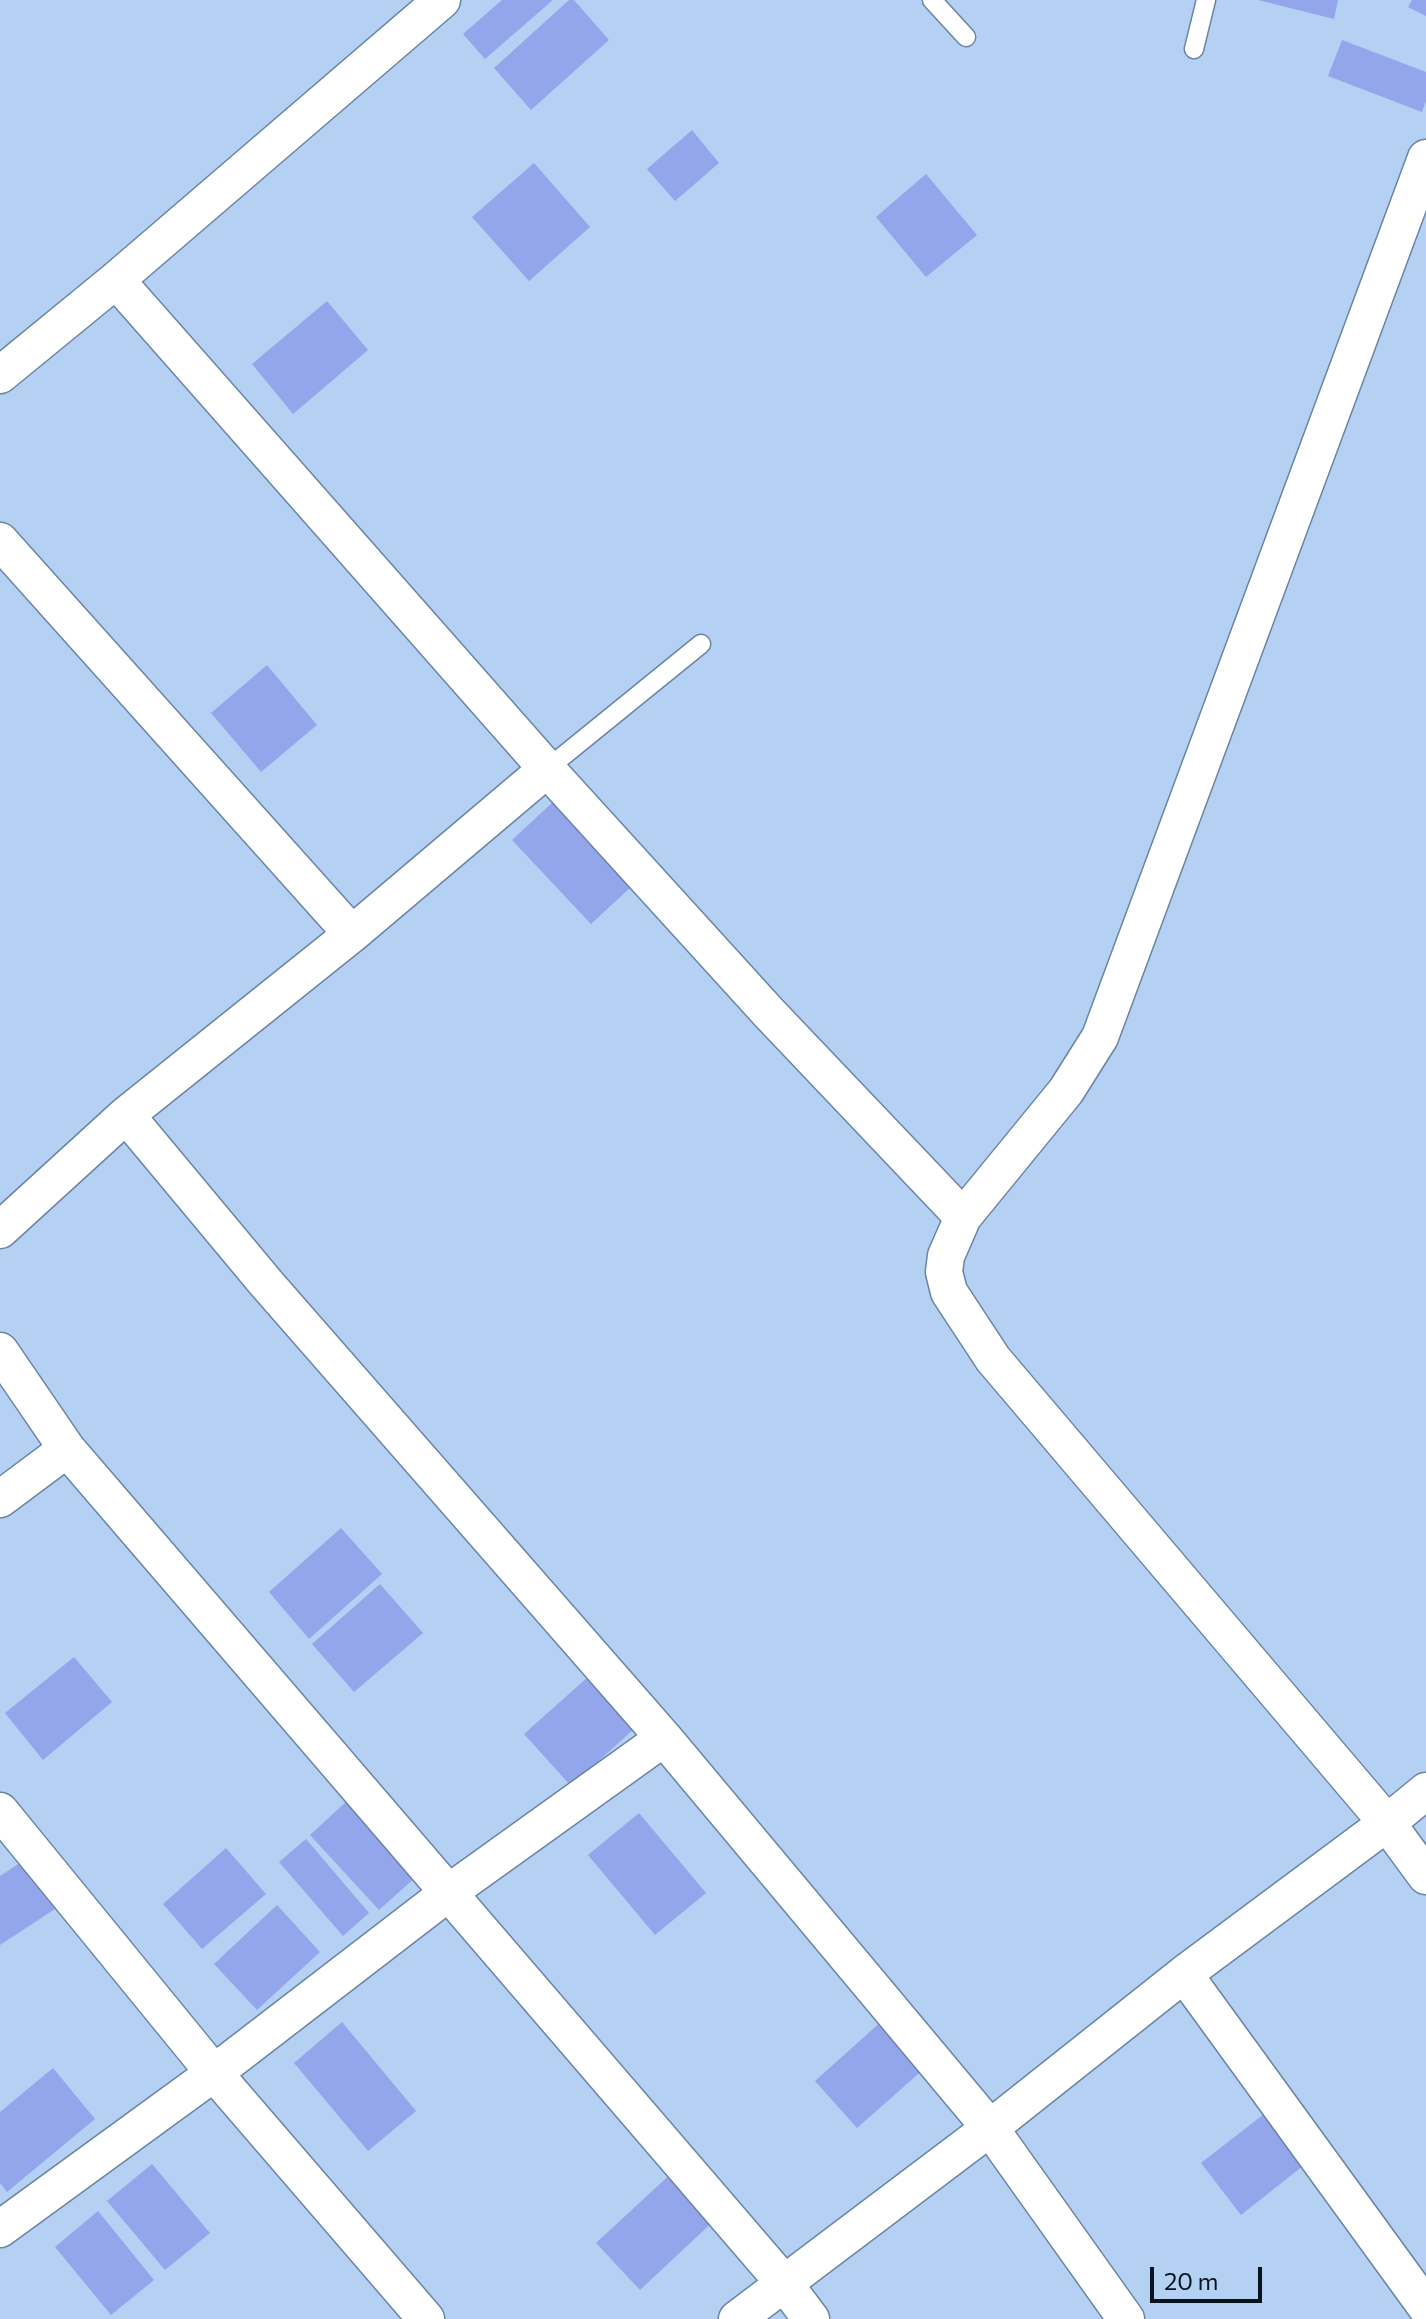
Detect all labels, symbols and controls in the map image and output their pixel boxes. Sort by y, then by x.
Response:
scale bar [1154,2251,1266,2301]
text: 20 m [1164,2266,1218,2295]

